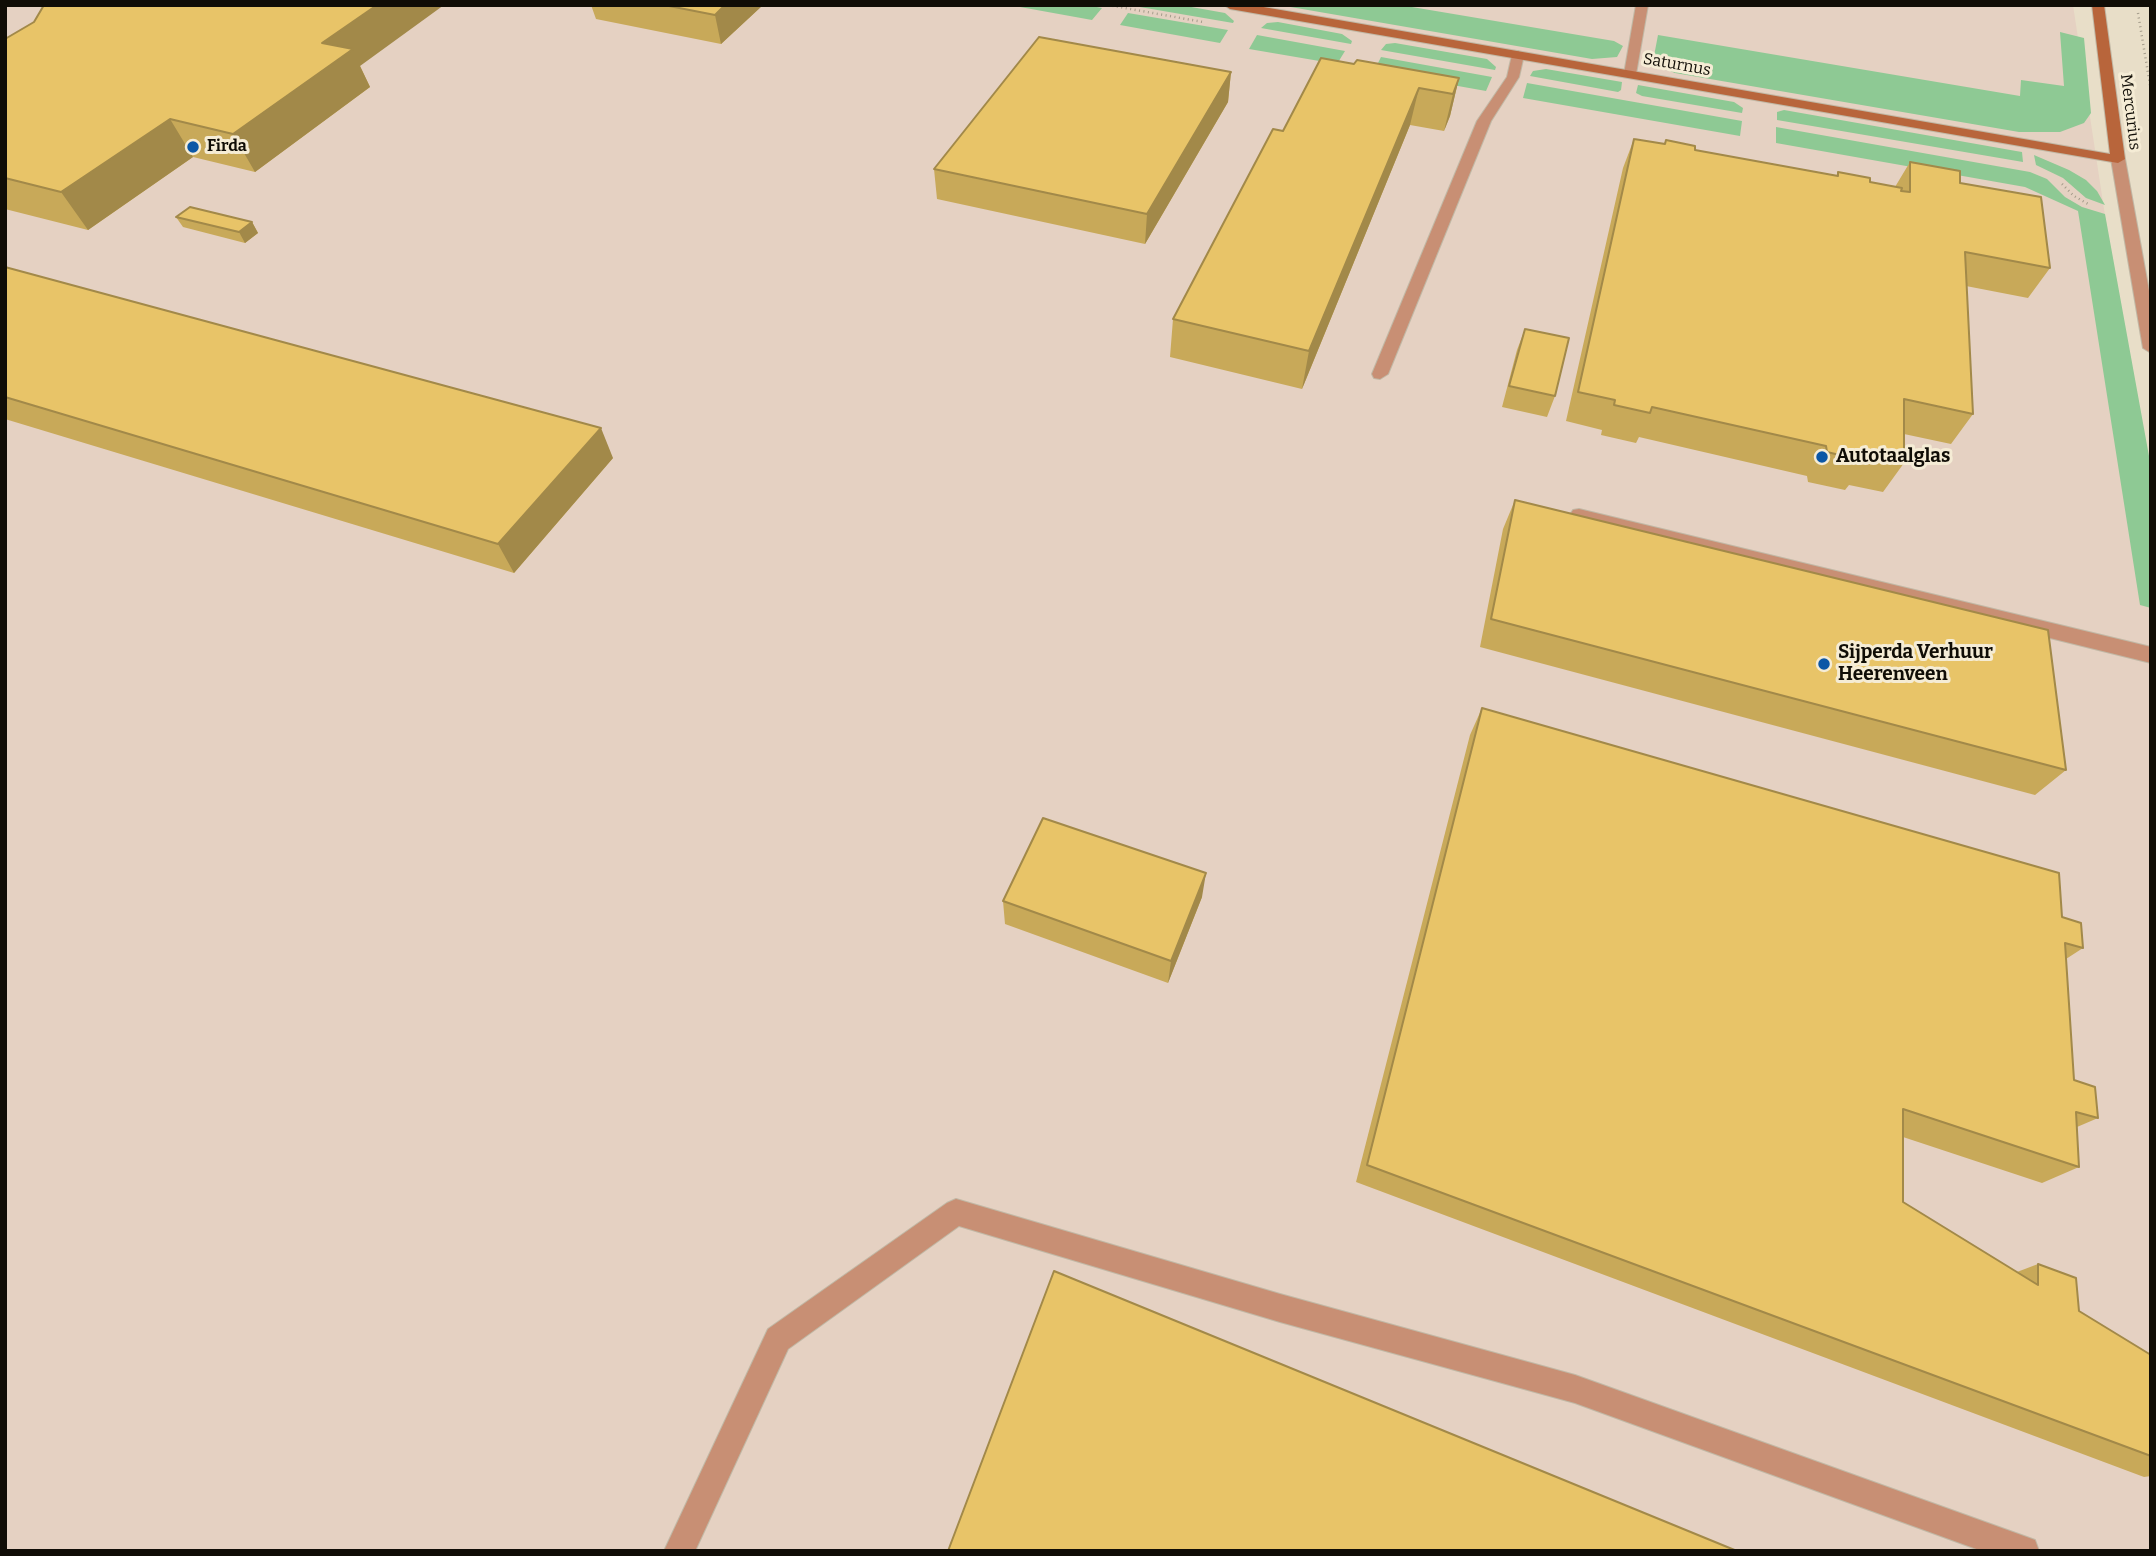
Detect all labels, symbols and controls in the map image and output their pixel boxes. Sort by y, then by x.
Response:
street label: Saturnus [1642,50,1712,80]
street label: Mercurius [2116,73,2144,151]
place label: Firda [207,137,247,157]
marker: Firda [185,139,201,155]
place label: Autotaalglas [1836,446,1950,468]
marker: Autotaalglas [1814,449,1830,465]
place label: Sijperda Verhuur Heerenveen [1838,642,1993,686]
marker: Sijperda Verhuur Heerenveen [1816,656,1832,672]

